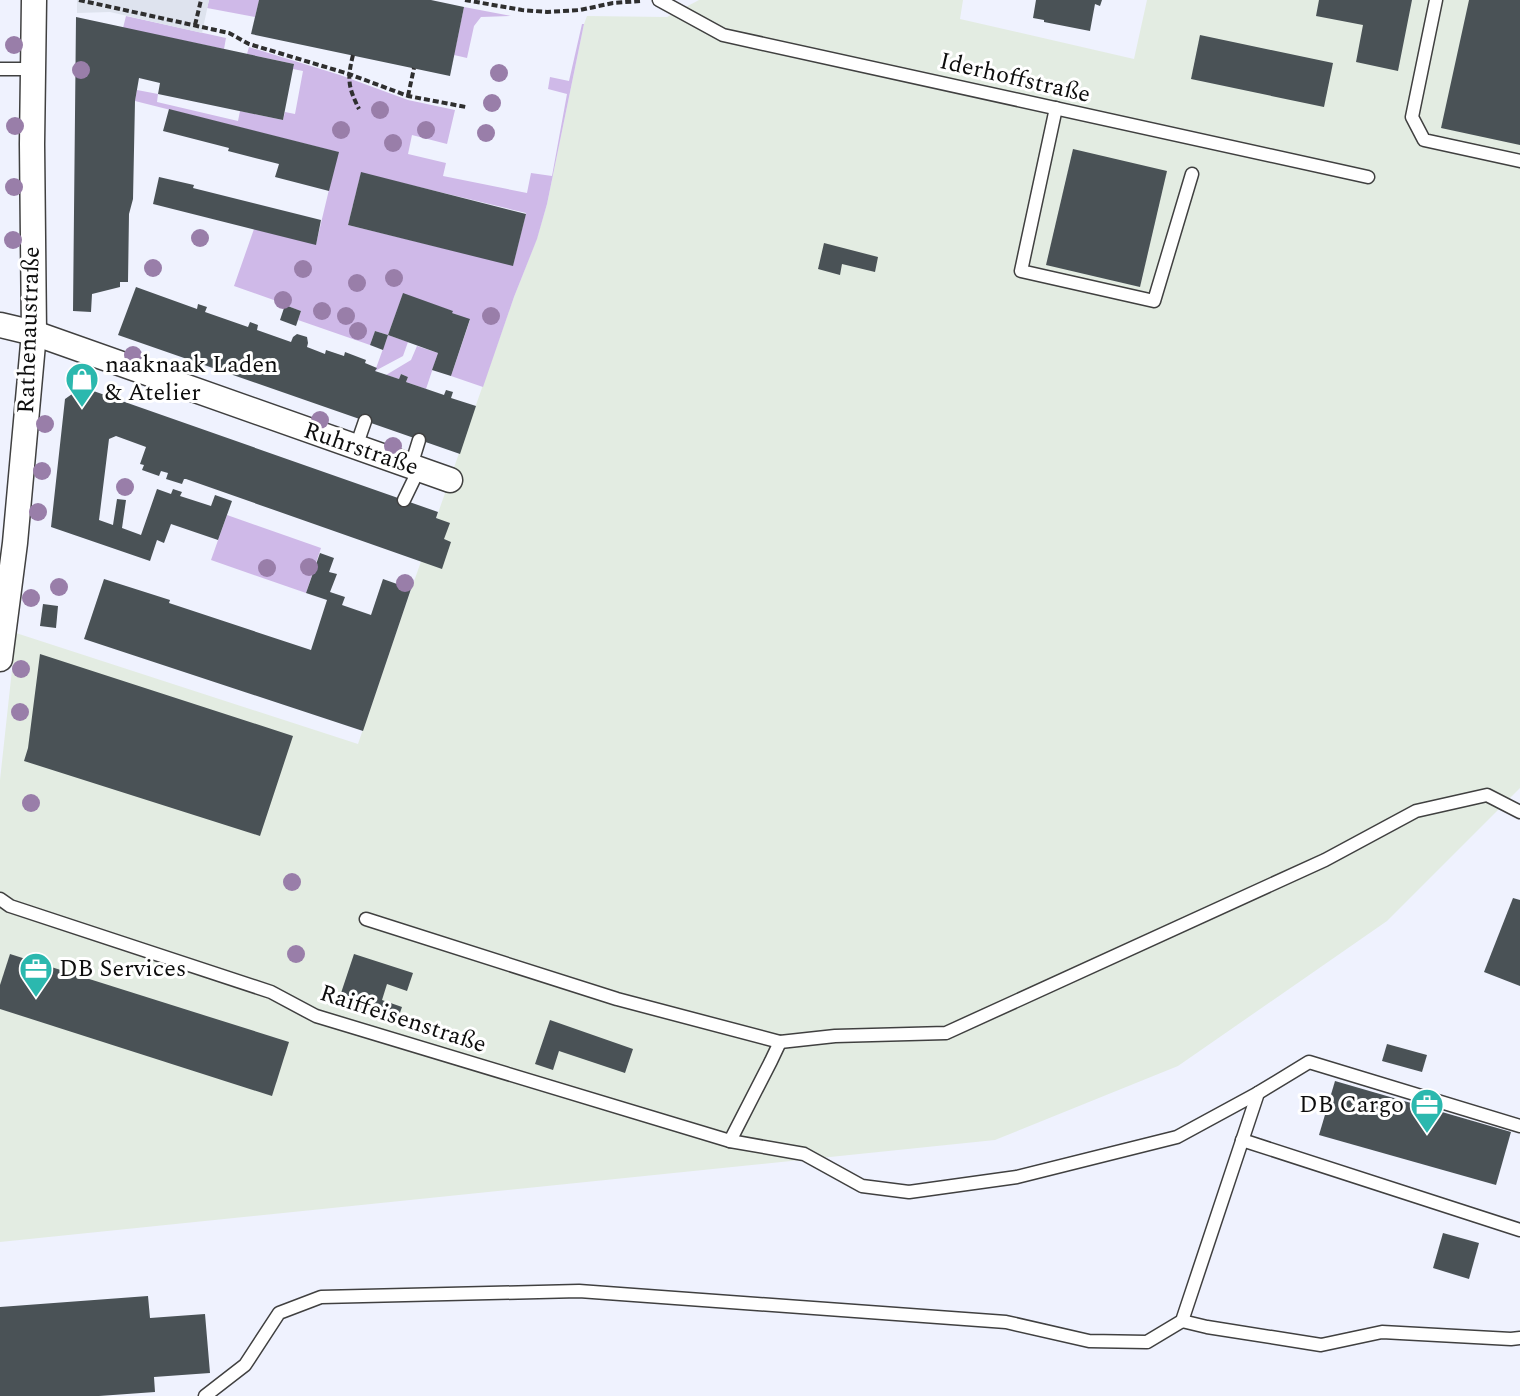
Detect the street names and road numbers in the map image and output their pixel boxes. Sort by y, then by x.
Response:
street label: Iderhoffstraße [936,43,1094,113]
street label: Rathenaustraße [8,246,50,414]
street label: Ruhrstraße [299,413,423,485]
street label: Raiffeisenstraße [315,975,491,1063]

